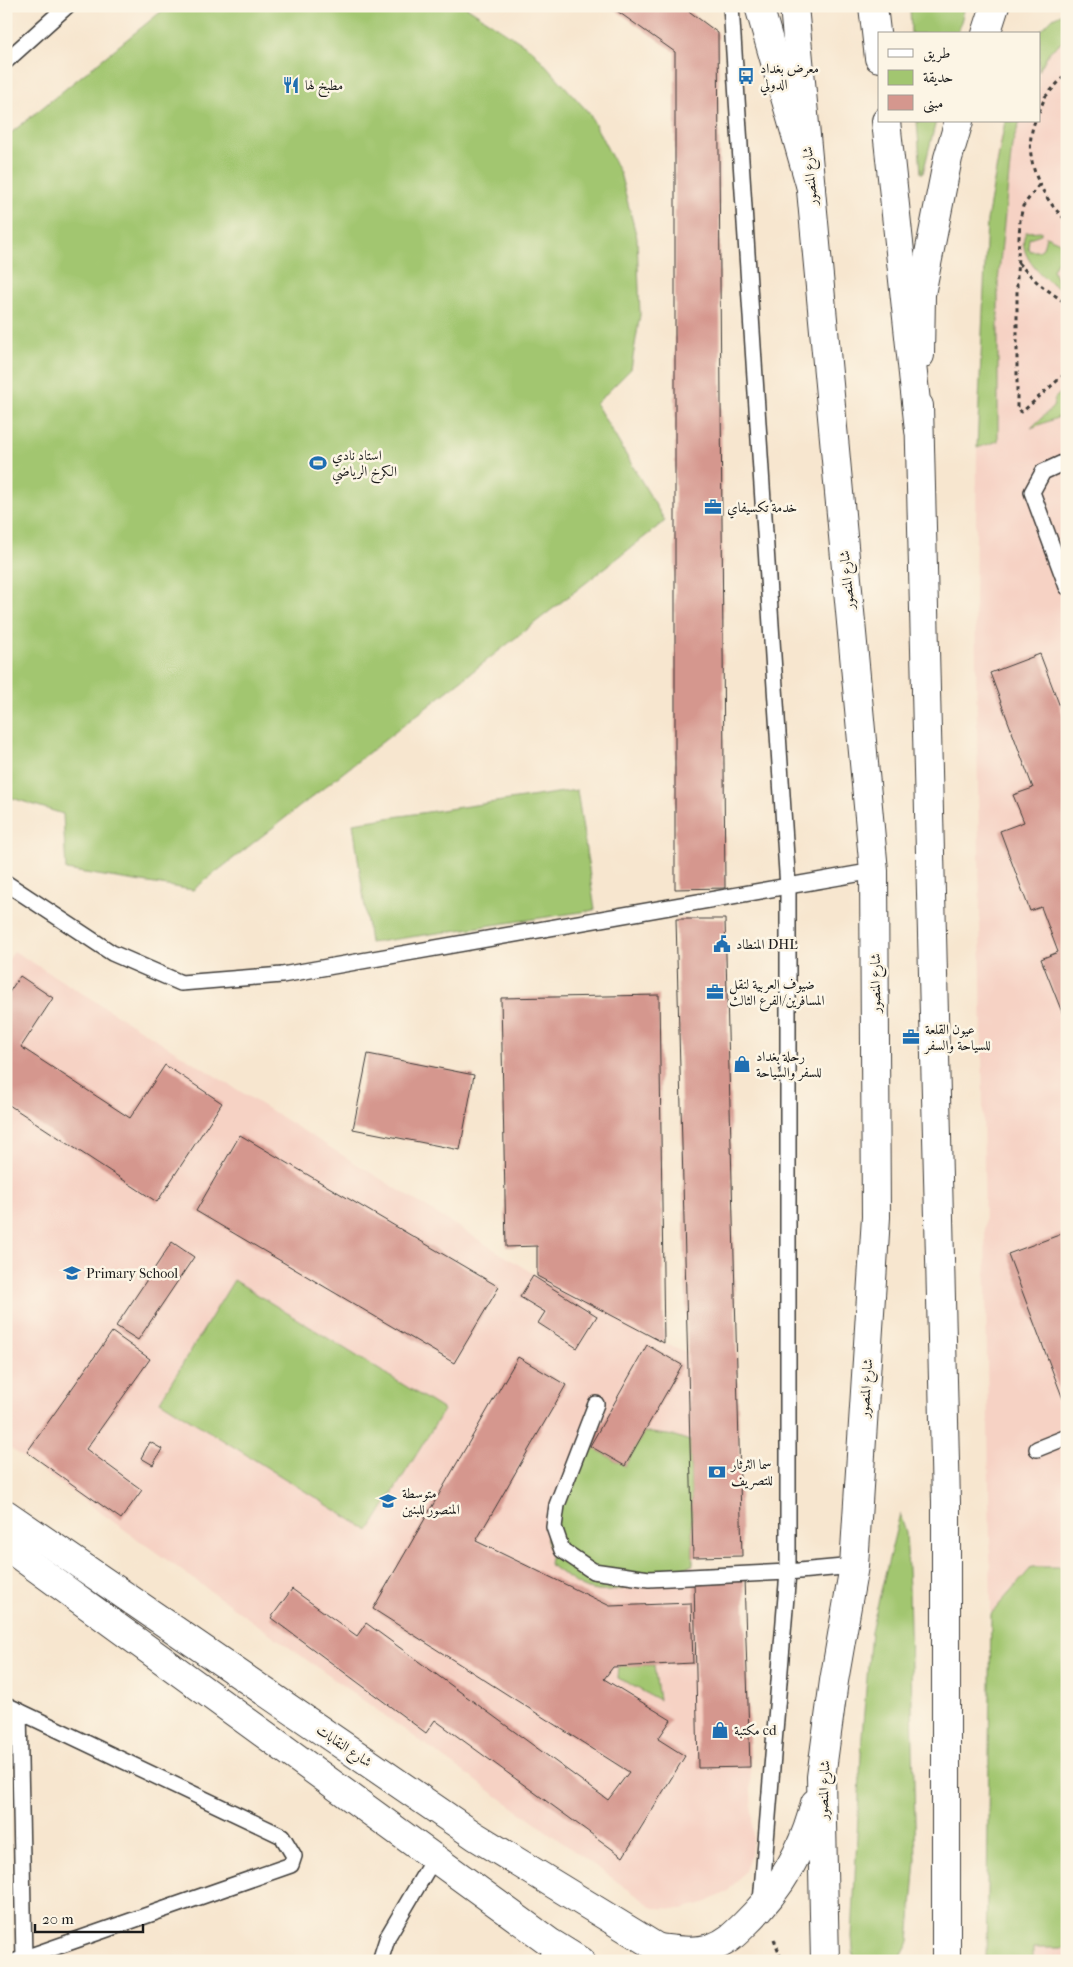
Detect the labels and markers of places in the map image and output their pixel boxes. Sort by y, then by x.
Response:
place label: معرض بغداد الدولي [760,60,819,96]
bus stop icon: معرض بغداد الدولي [736,66,756,86]
restaurant icon: مطبخ لها [281,75,301,95]
place label: مطبخ لها [305,77,343,98]
place label: استاد نادي الكرخ الرياضي [332,447,397,485]
sports icon: استاد نادي الكرخ الرياضي [308,453,328,473]
office icon: خدمة تكسيفاي [703,497,723,517]
place label: خدمة تكسيفاي [727,499,797,519]
public building icon: المنطاد DHL [712,934,732,954]
place label: المنطاد DHL [736,936,798,953]
place label: ضيوف العربية لنقل المسافرين/الفرع الثالث [729,976,825,1012]
office icon: ضيوف العربية لنقل المسافرين/الفرع الثالث [705,982,725,1002]
place label: عيون القلعة للسياحة والسفر [923,1021,991,1054]
office icon: عيون القلعة للسياحة والسفر [901,1027,921,1047]
place label: رحلة بغداد للسفر والسياحة [756,1048,822,1081]
shop icon: رحلة بغداد للسفر والسياحة [732,1054,752,1074]
school or university icon: Primary School [62,1263,82,1283]
place label: Primary School [86,1265,178,1282]
place label: سما الثرثار للتصريف [729,1456,773,1490]
bank icon: سما الثرثار للتصريف [707,1462,727,1482]
place label: متوسطة المنصور للبنين [402,1485,460,1518]
school or university icon: متوسطة المنصور للبنين [378,1491,398,1511]
shop icon: مكتبة cd [710,1720,730,1740]
place label: مكتبة cd [734,1722,777,1739]

